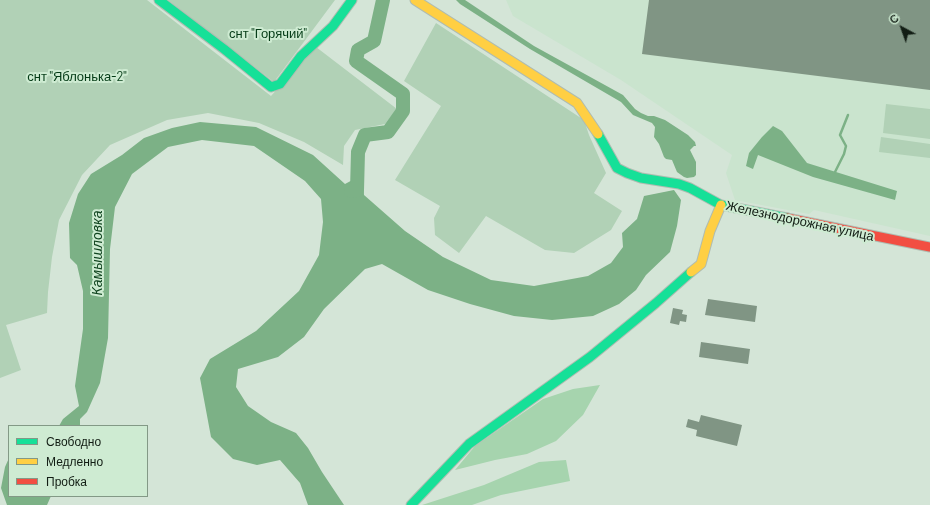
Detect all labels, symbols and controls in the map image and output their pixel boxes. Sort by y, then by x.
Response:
north arrow [882,8,922,48]
text: С [887,11,901,26]
park label: снт "Горячий" [229,26,307,42]
park label: снт "Яблонька-2" [27,69,127,85]
street label: Железнодорожная улица [725,198,875,244]
water label: Камышловка [89,211,105,295]
legend [8,425,148,497]
text: Свободно [46,434,101,448]
text: Медленно [46,454,103,468]
text: Пробка [46,474,87,488]

